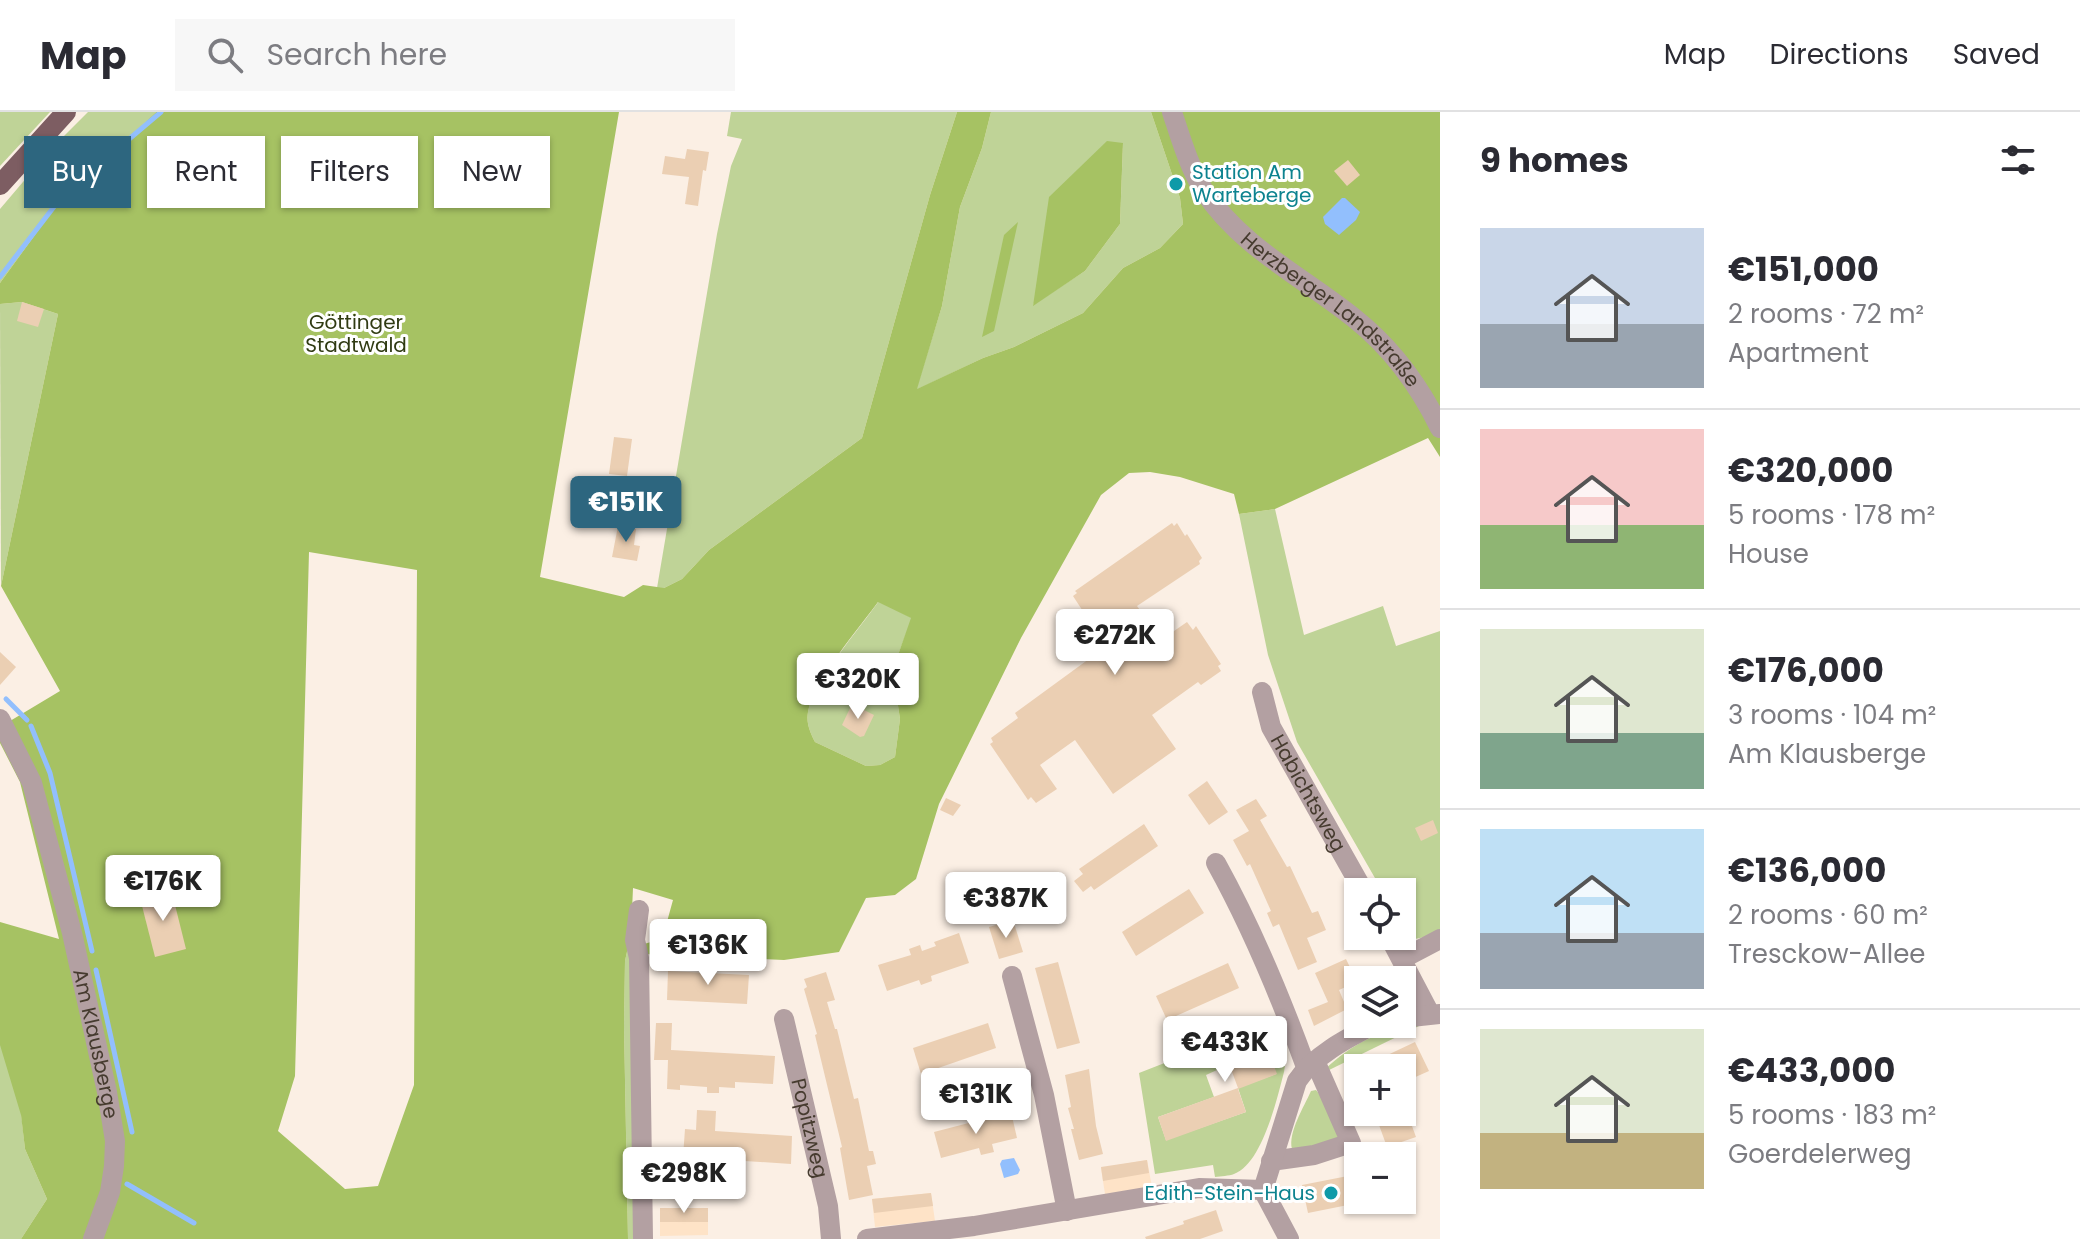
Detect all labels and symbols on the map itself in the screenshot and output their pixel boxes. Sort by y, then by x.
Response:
place label: Station Am Warteberge [1192,158,1311,209]
marker: Station Am Warteberge [1167,175,1185,193]
street label: Herzberger Landstraße [1235,226,1427,393]
park label: Göttinger Stadtwald [305,308,407,359]
pin: €151K [570,476,682,544]
pin: €272K [1059,609,1171,677]
pin: €320K [802,653,914,721]
street label: Habichtsweg [1264,729,1353,857]
pin: €176K [107,855,219,923]
pin: €387K [950,872,1062,940]
pin: €136K [652,919,764,987]
street label: Am Klausberge [66,966,125,1121]
pin: €433K [1169,1016,1281,1084]
pin: €131K [920,1068,1032,1136]
street label: Popitzweg [784,1075,835,1181]
pin: €298K [628,1147,740,1215]
place label: Edith-Stein-Haus [1144,1179,1315,1207]
marker: Edith-Stein-Haus [1322,1184,1340,1202]

